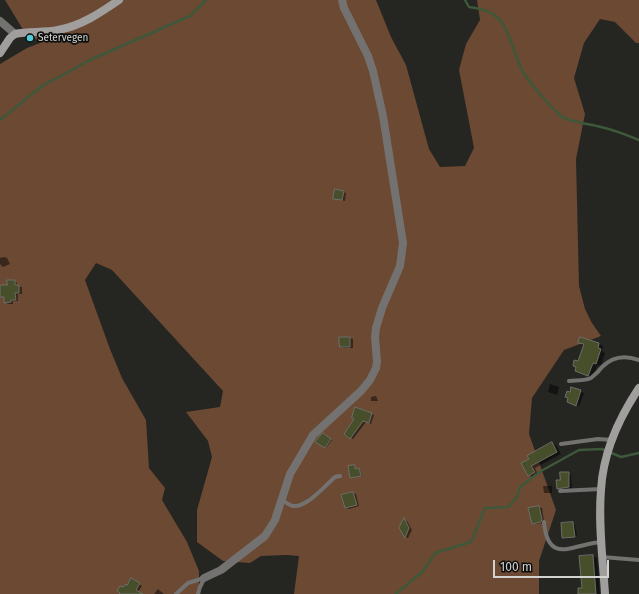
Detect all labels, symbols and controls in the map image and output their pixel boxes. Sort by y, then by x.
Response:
place label: Setervegen [38,32,88,44]
marker: Setervegen [25,33,35,43]
scale bar [495,552,611,578]
text: 100 m [500,560,532,574]

